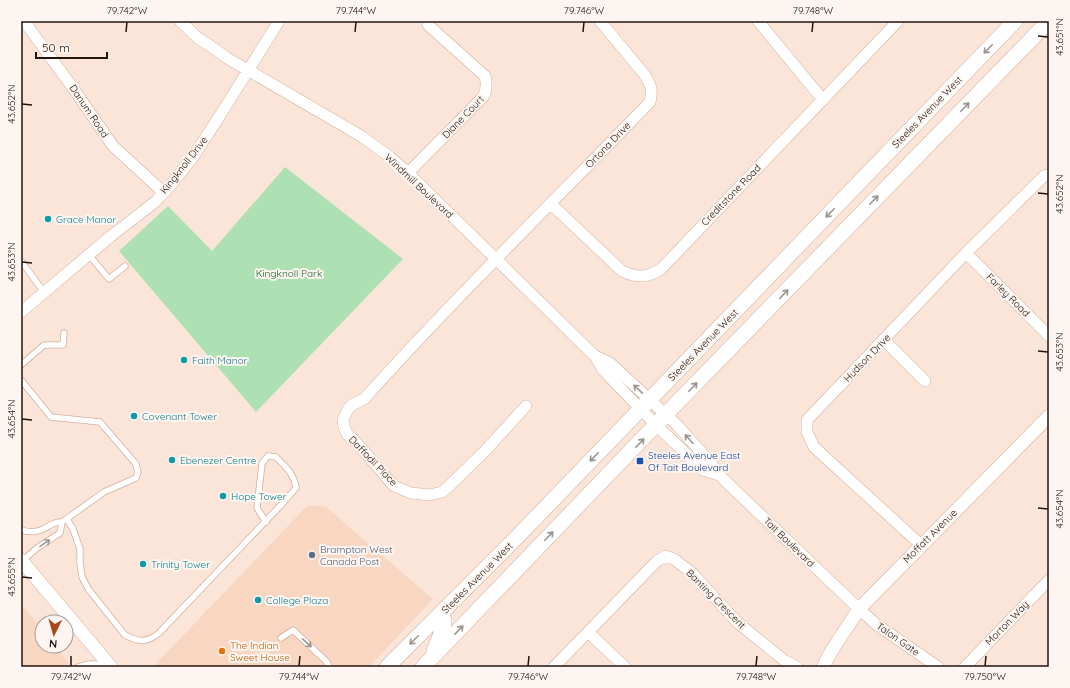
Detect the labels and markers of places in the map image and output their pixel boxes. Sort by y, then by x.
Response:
place label: Grace Manor [56,213,116,226]
marker: Grace Manor [43,214,53,224]
place label: Faith Manor [192,354,248,367]
marker: Faith Manor [179,355,189,365]
place label: Covenant Tower [142,410,217,423]
marker: Covenant Tower [129,411,139,421]
place label: Steeles Avenue East Of Tait Boulevard [648,449,741,474]
place label: Ebenezer Centre [180,454,257,467]
marker: Ebenezer Centre [167,455,177,465]
marker: Steeles Avenue East Of Tait Boulevard [635,456,645,466]
place label: Hope Tower [231,490,287,503]
marker: Hope Tower [218,491,228,501]
place label: Brampton West Canada Post [320,543,393,568]
marker: Brampton West Canada Post [307,550,317,560]
place label: Trinity Tower [151,558,210,571]
marker: Trinity Tower [138,559,148,569]
place label: College Plaza [266,594,328,607]
marker: College Plaza [253,595,263,605]
place label: The Indian Sweet House [230,639,290,664]
marker: The Indian Sweet House [217,646,227,656]

